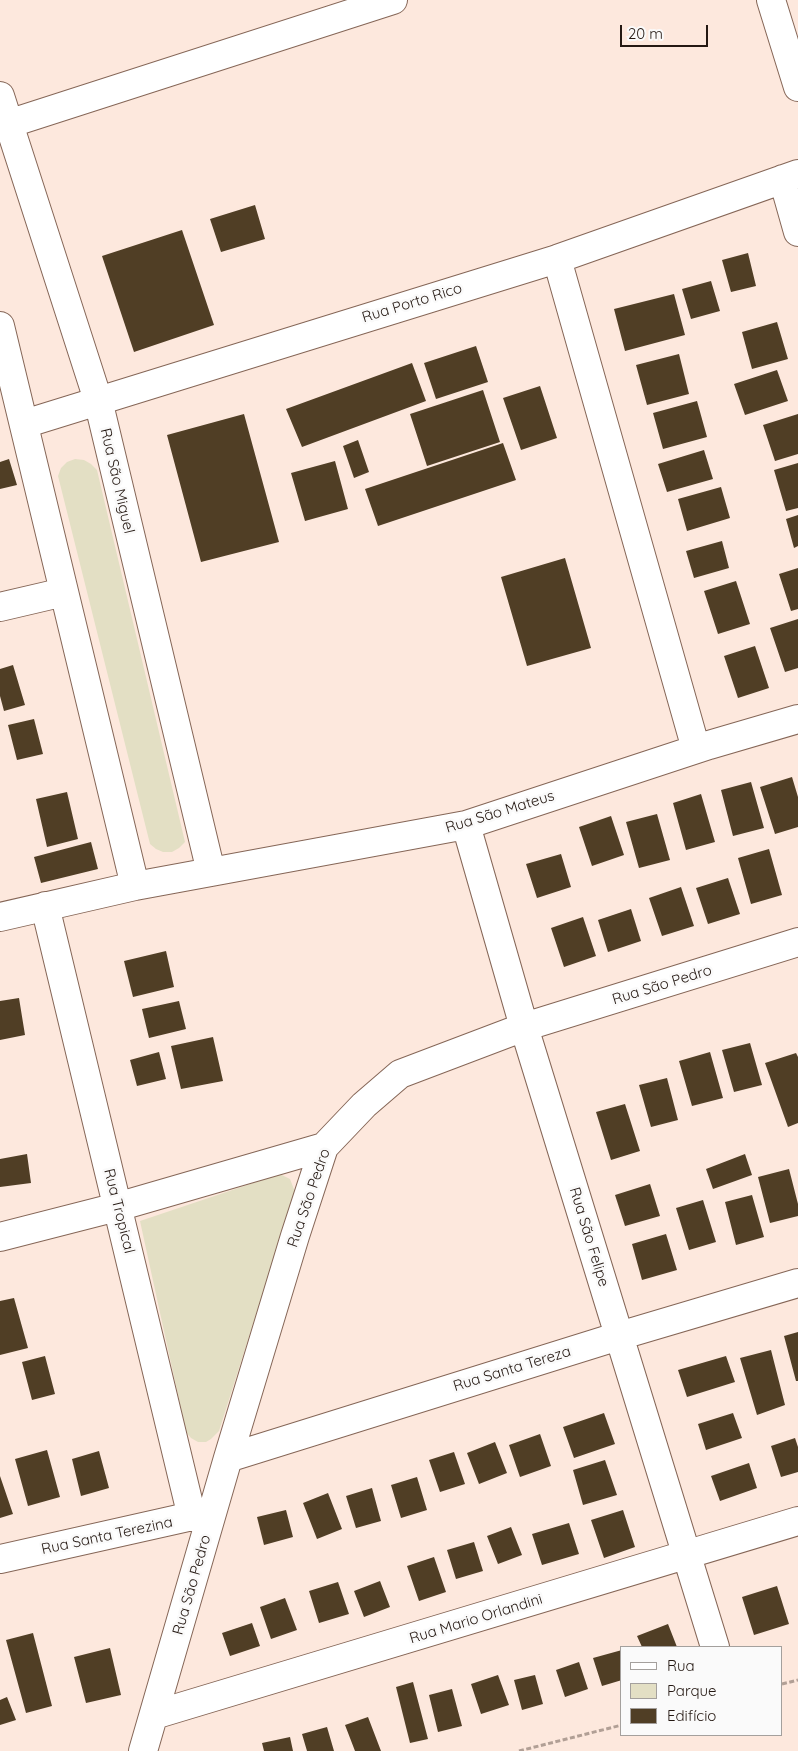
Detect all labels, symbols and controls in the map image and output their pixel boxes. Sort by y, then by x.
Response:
scale bar [623,15,710,47]
text: 20 m [628,24,663,43]
street label: Rua Porto Rico [360,279,464,327]
street label: Rua São Miguel [96,427,138,535]
street label: Rua São Mateus [443,787,557,837]
street label: Rua São Pedro [610,961,714,1009]
street label: Rua São Pedro [284,1146,334,1250]
street label: Rua Tropical [100,1167,138,1255]
street label: Rua São Felipe [565,1185,613,1289]
street label: Rua Santa Tereza [451,1343,573,1395]
street label: Rua Santa Terezina [40,1513,174,1559]
street label: Rua São Pedro [169,1533,215,1637]
street label: Rua Mario Orlandini [407,1590,545,1648]
legend [620,1646,783,1736]
text: Rua [667,1656,695,1675]
text: Parque [667,1681,717,1700]
text: Edifício [667,1706,716,1725]

